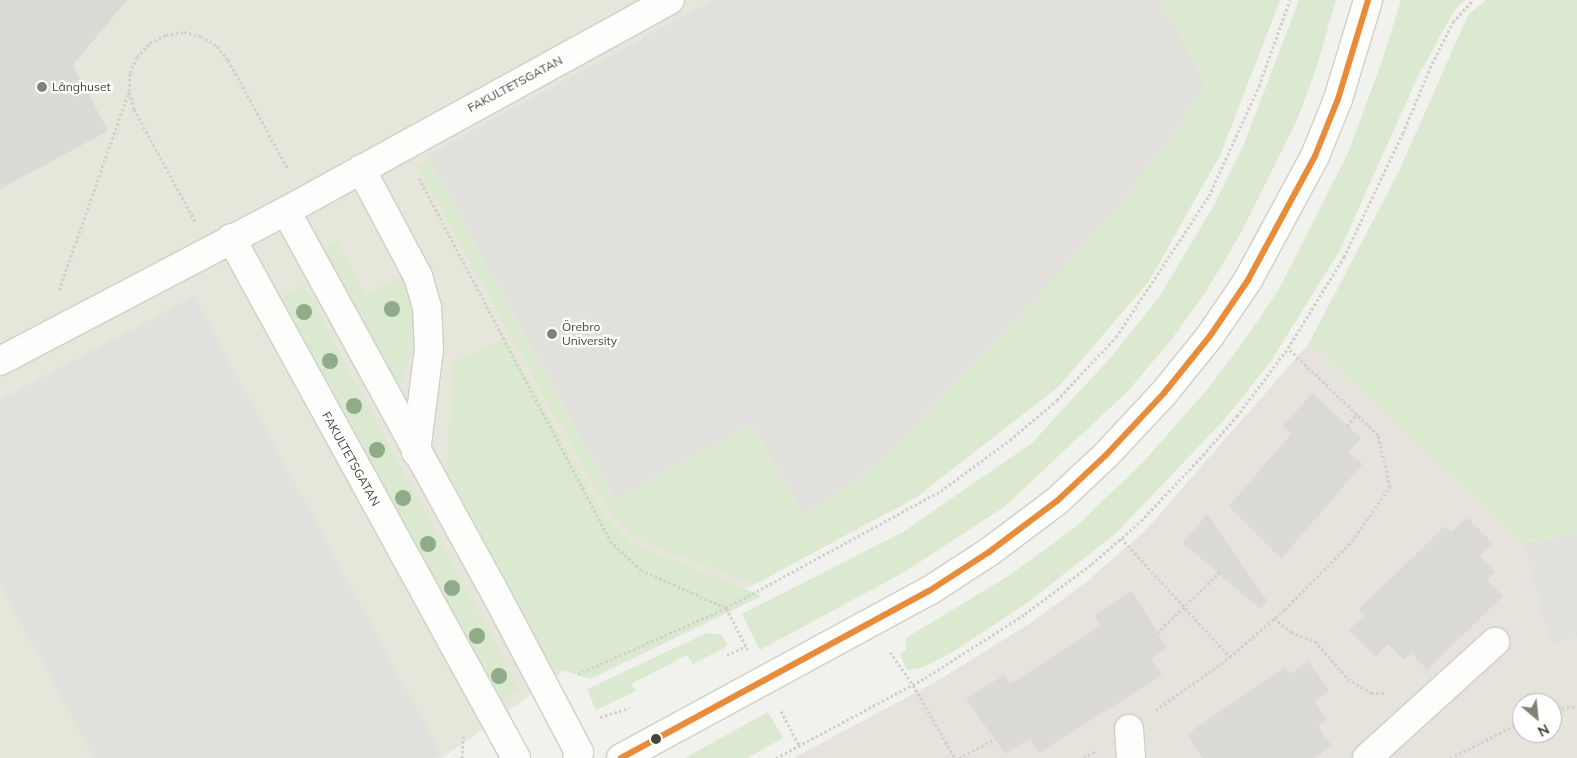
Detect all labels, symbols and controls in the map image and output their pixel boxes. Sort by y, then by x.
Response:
street label: FAKULTETSGATAN [465,53,565,115]
place label: Långhuset [52,80,111,94]
marker: Långhuset [36,81,48,93]
place label: Örebro University [562,320,617,348]
marker: Örebro University [546,328,558,340]
street label: FAKULTETSGATAN [319,409,383,509]
north arrow [1512,693,1562,743]
text: N [1535,720,1552,741]
unlabelled marker [651,734,661,744]

